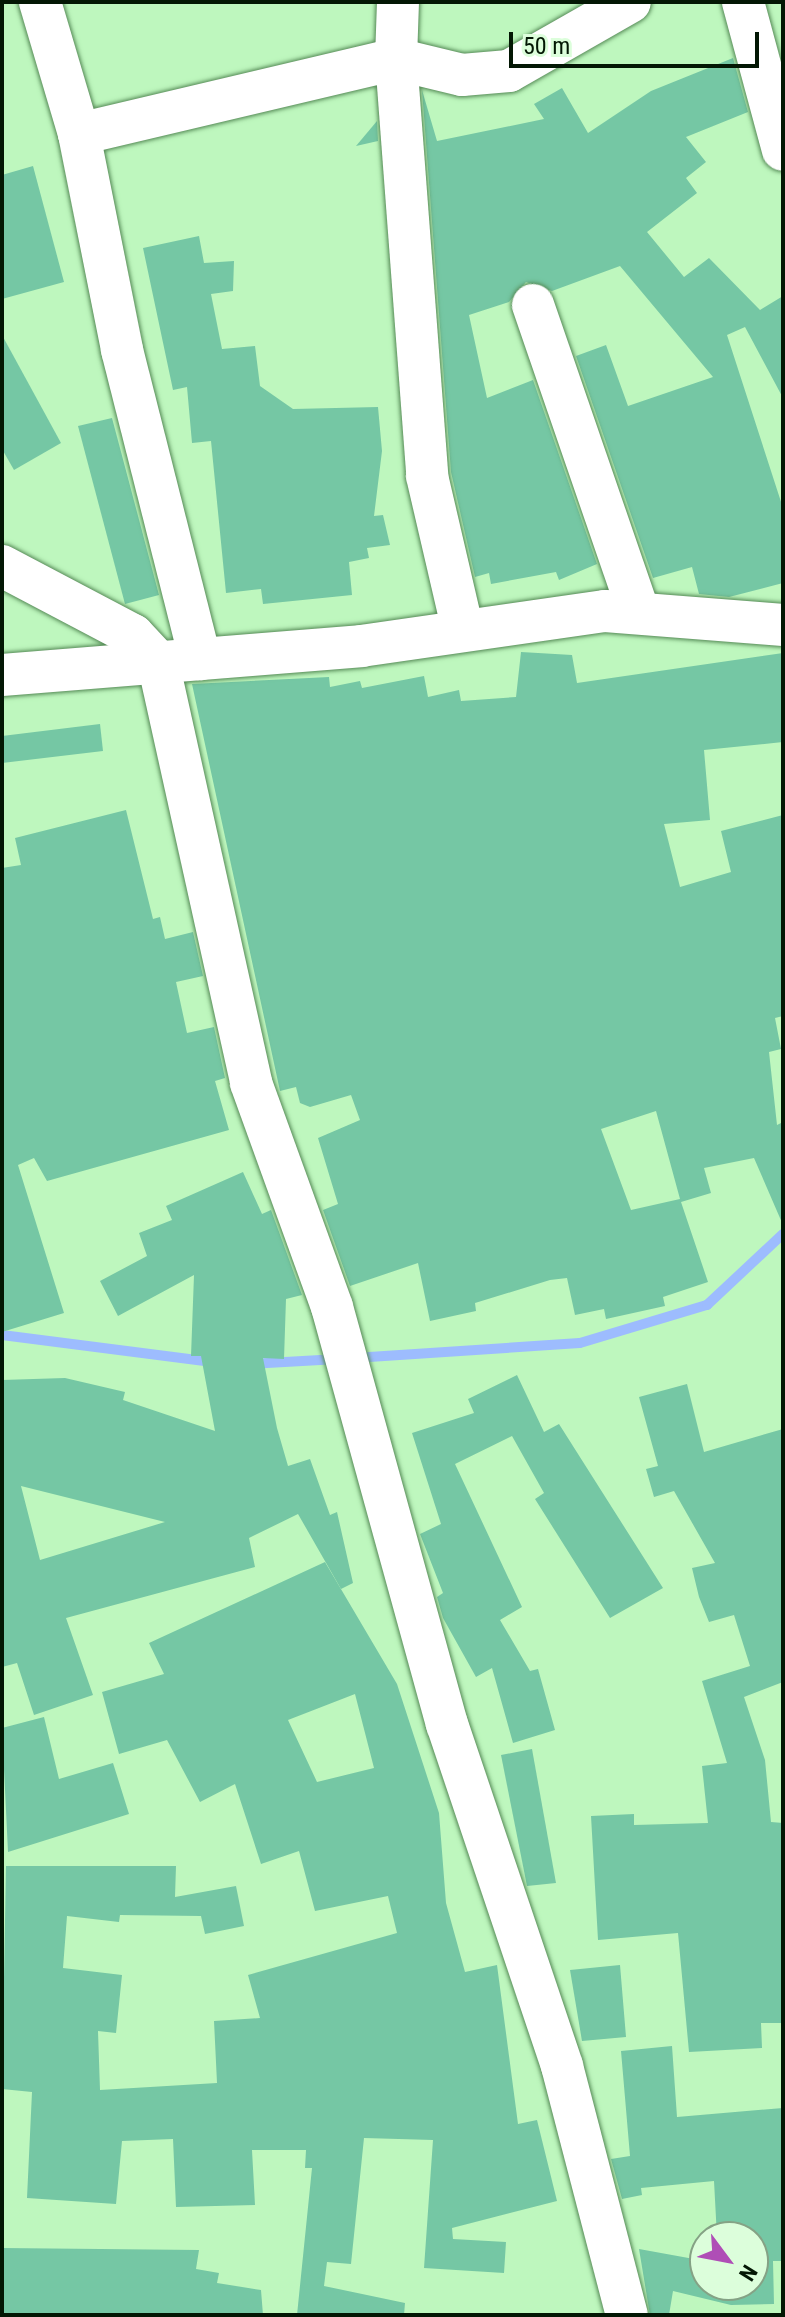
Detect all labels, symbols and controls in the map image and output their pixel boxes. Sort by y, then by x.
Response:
scale bar [513,16,763,66]
text: 50 m [523,32,570,60]
north arrow [689,2221,769,2301]
text: N [734,2261,762,2285]

